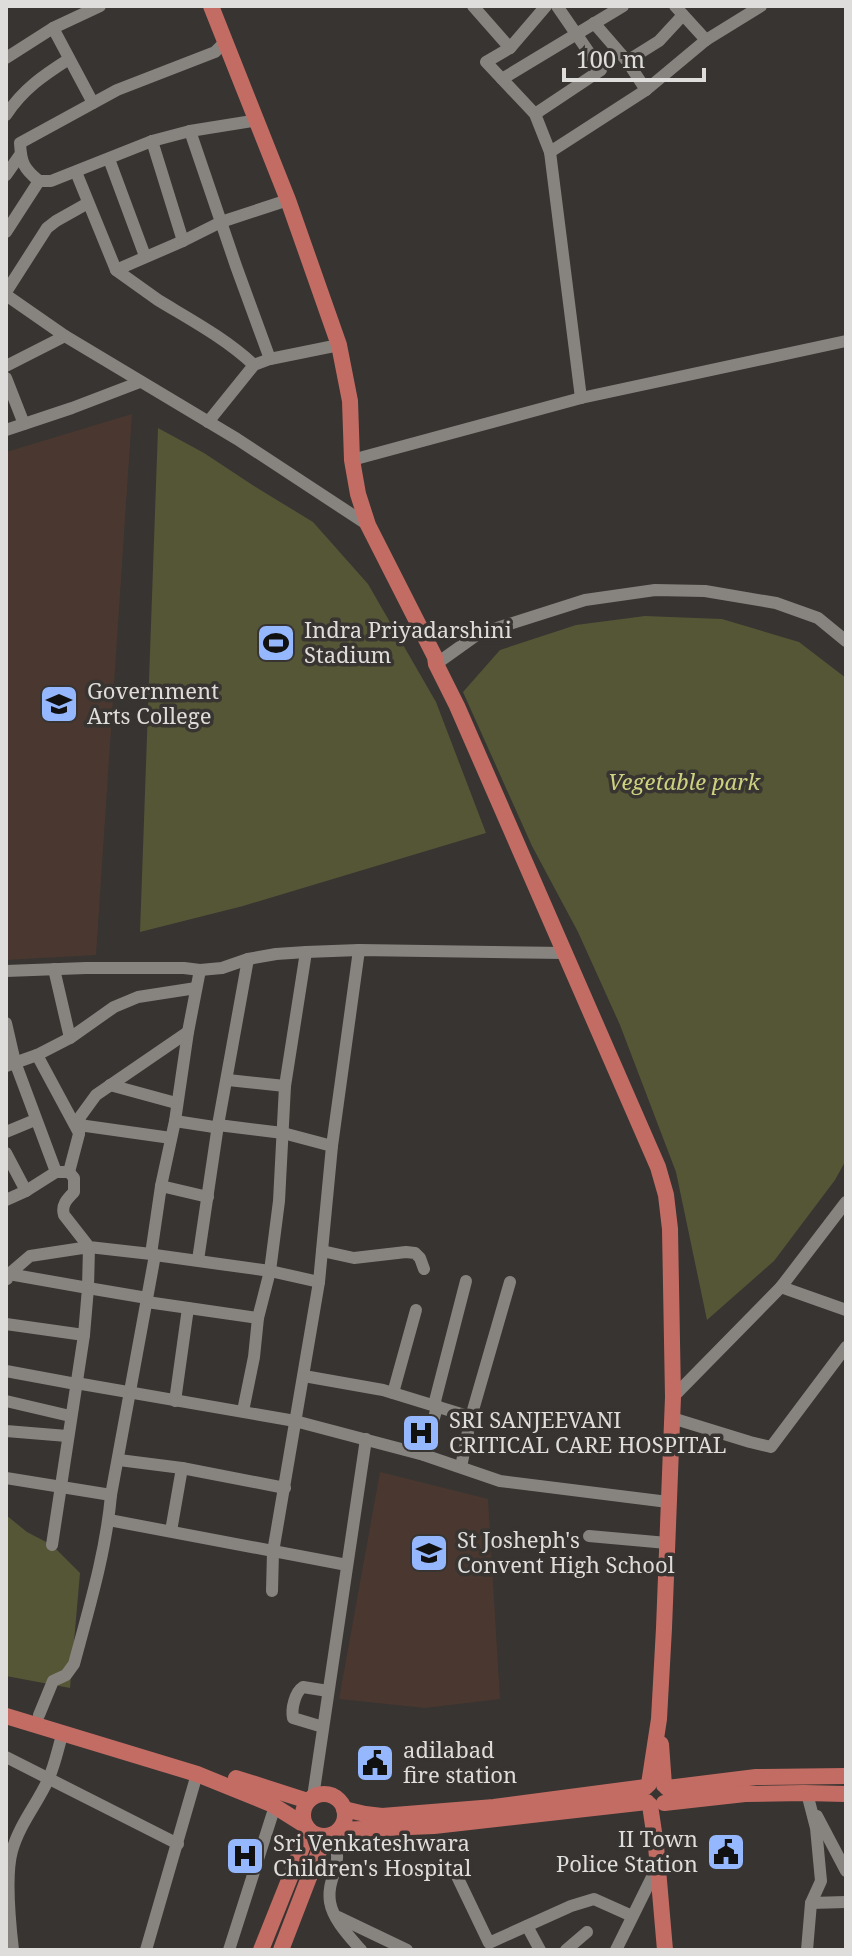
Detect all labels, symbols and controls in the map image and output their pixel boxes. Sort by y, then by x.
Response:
scale bar [564,32,704,82]
text: 100 m [576,42,645,75]
place label: Indra Priyadarshini Stadium [304,614,512,669]
sports icon: Indra Priyadarshini Stadium [255,622,297,664]
place label: Government Arts College [87,675,219,730]
school or university icon: Government Arts College [38,683,80,725]
park label: Vegetable park [608,766,762,796]
place label: SRI SANJEEVANI CRITICAL CARE HOSPITAL [449,1404,726,1459]
hospital icon: SRI SANJEEVANI CRITICAL CARE HOSPITAL [400,1412,442,1454]
place label: St Josheph's Convent High School [457,1524,675,1579]
school or university icon: St Josheph's Convent High School [408,1532,450,1574]
place label: adilabad fire station [403,1734,517,1789]
public building icon: adilabad fire station [354,1742,396,1784]
place label: II Town Police Station [556,1823,698,1878]
place label: Sri Venkateshwara Children's Hospital [273,1827,472,1882]
public building icon: II Town Police Station [705,1831,747,1873]
hospital icon: Sri Venkateshwara Children's Hospital [224,1835,266,1877]

